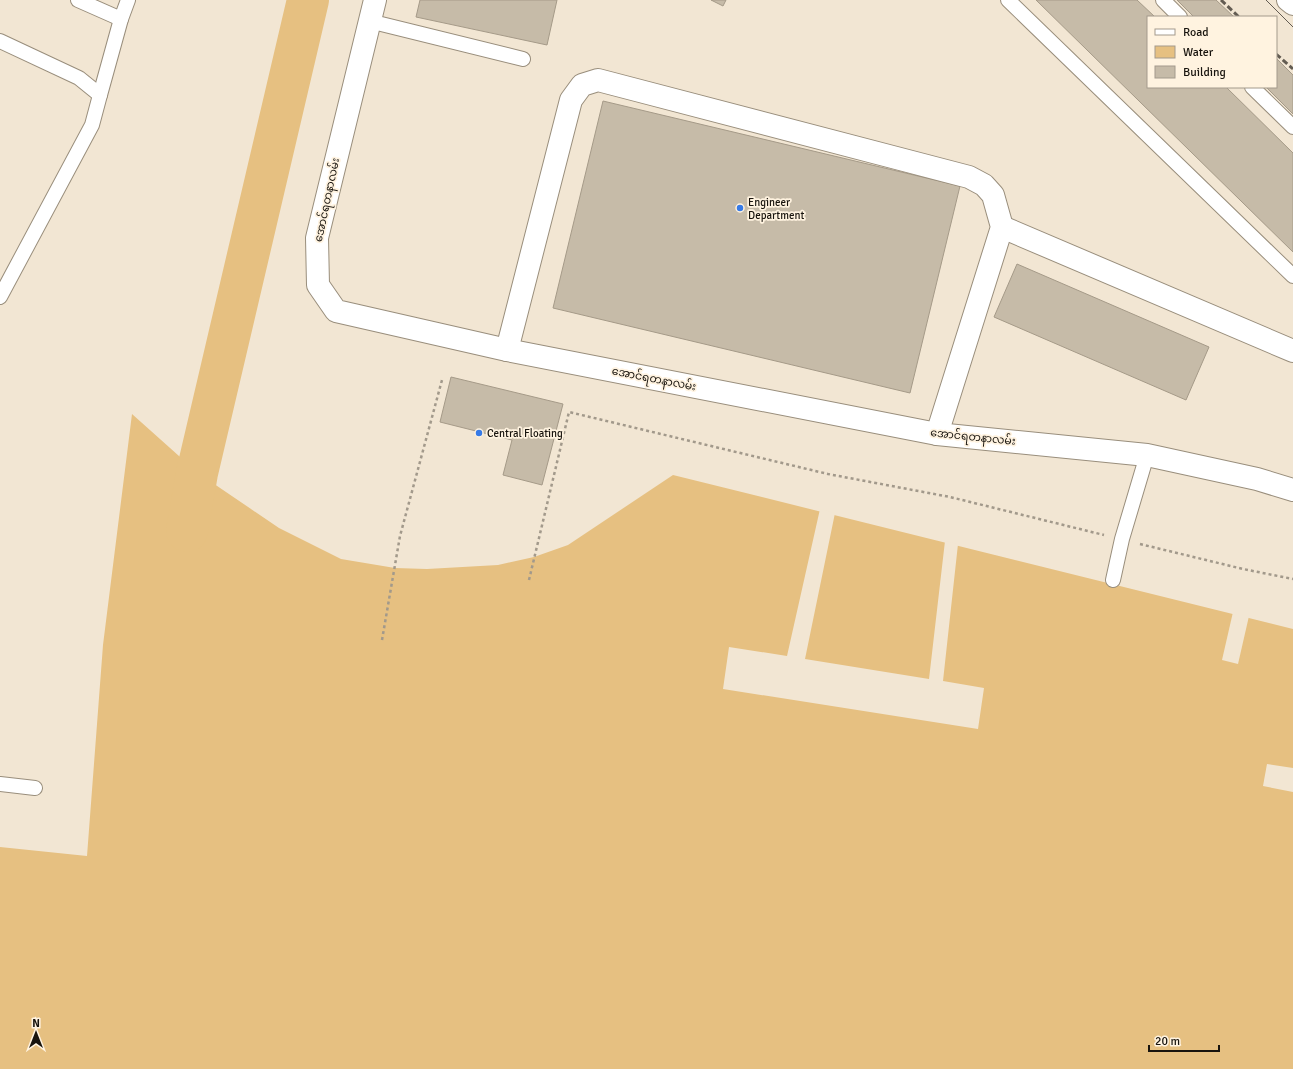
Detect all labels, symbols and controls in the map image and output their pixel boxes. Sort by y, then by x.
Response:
legend [1147,16,1277,88]
text: Road [1183,25,1209,40]
text: Water [1183,45,1214,60]
text: Building [1183,65,1226,80]
street label: အောင်ရတနာလမ်း [311,156,344,244]
place label: Engineer Department [748,196,804,222]
marker: Engineer Department [735,203,745,213]
street label: အောင်ရတနာလမ်း [610,363,698,396]
street label: အောင်ရတနာလမ်း [930,425,1017,450]
place label: Central Floating [487,427,563,440]
marker: Central Floating [474,428,484,438]
north arrow [16,1013,56,1053]
text: N [32,1017,40,1030]
scale bar [1149,1027,1219,1053]
text: 20 m [1155,1034,1180,1049]

